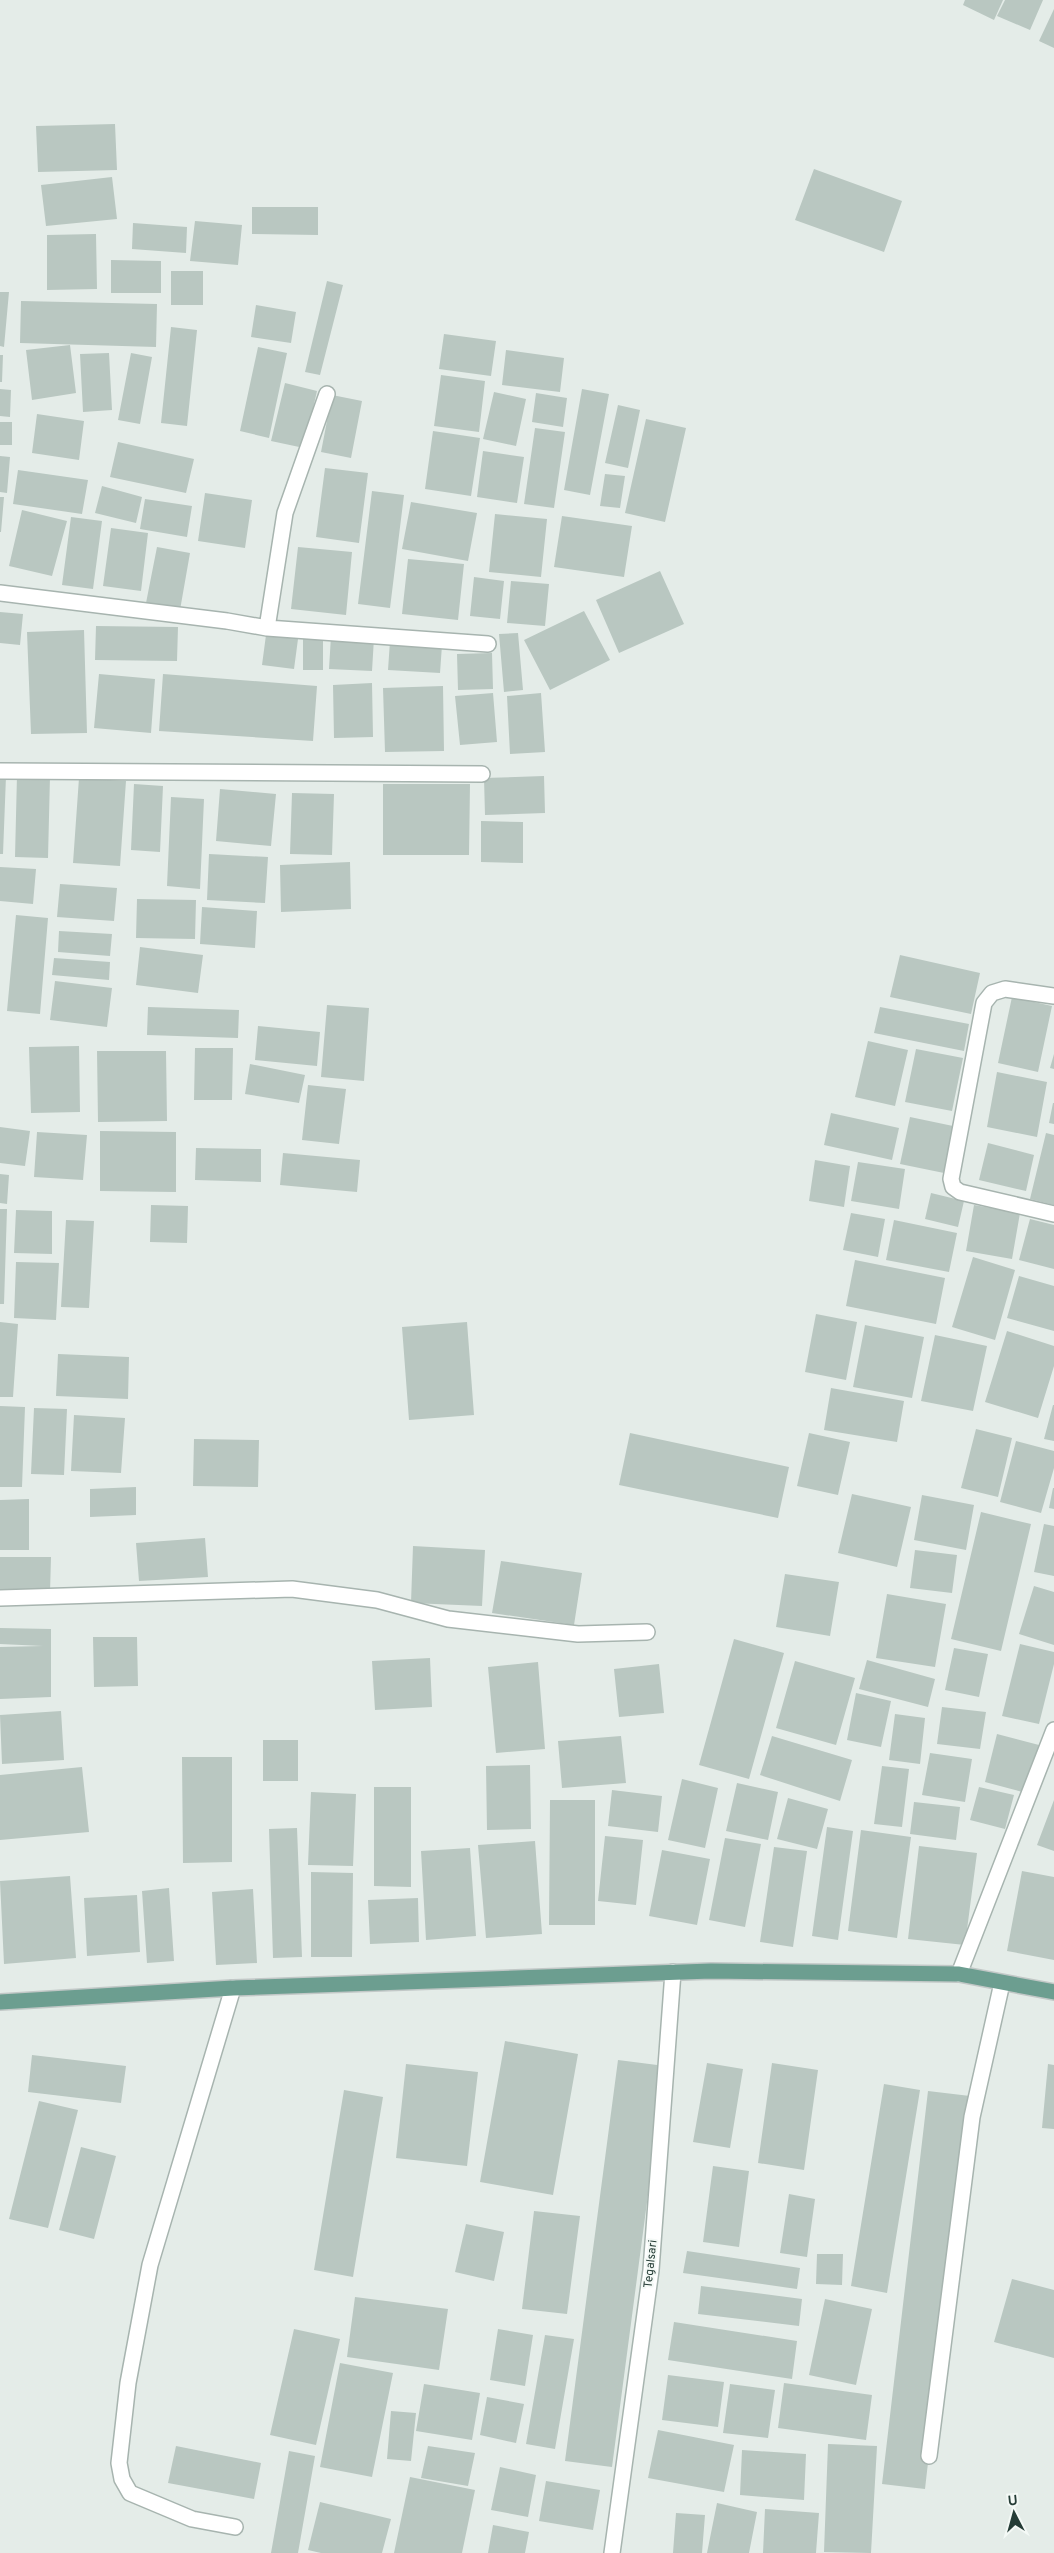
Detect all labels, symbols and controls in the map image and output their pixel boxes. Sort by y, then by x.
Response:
street label: Tegalsari [641,2239,661,2289]
north arrow [989,2488,1039,2538]
text: U [1007,2493,1019,2511]

